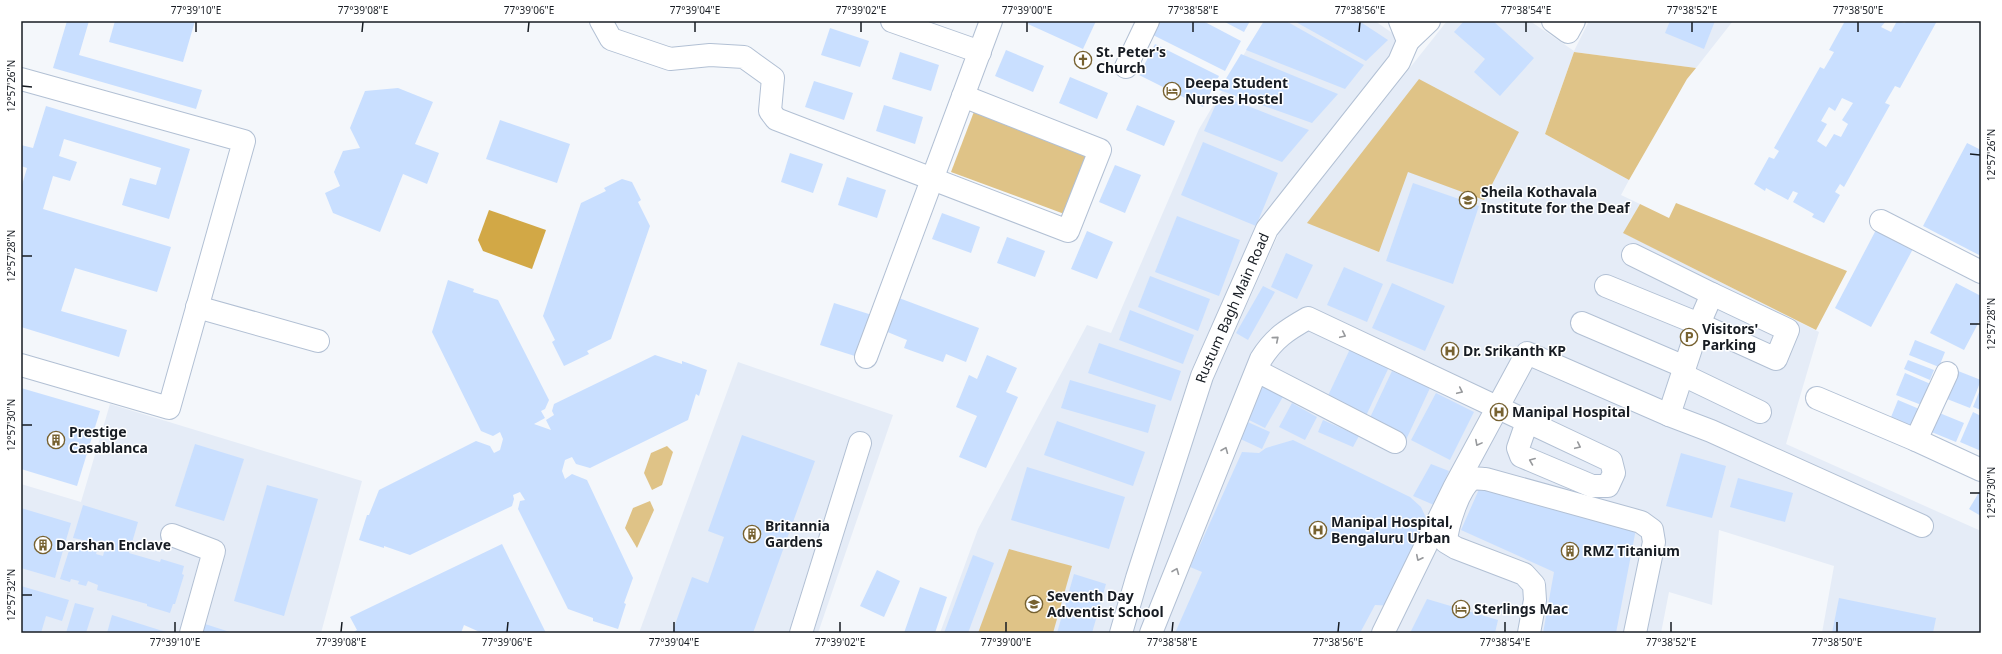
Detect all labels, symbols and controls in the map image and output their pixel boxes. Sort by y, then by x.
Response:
text: 77°39'10"E [171,3,221,17]
text: 77°39'08"E [338,3,388,17]
text: 77°39'06"E [504,3,554,17]
text: 77°39'04"E [670,3,720,17]
text: 77°39'02"E [836,3,886,17]
text: 77°39'00"E [1002,3,1052,17]
text: 77°38'58"E [1168,3,1218,17]
text: 77°38'56"E [1335,3,1385,17]
text: 77°38'54"E [1501,3,1551,17]
text: 77°38'52"E [1667,3,1717,17]
text: 77°38'50"E [1833,3,1883,17]
place label: St. Peter's Church [1096,42,1166,77]
church icon: St. Peter's Church [1073,50,1093,70]
text: 12°57'26"N [4,60,18,112]
place label: Deepa Student Nurses Hostel [1185,73,1288,108]
hotel icon: Deepa Student Nurses Hostel [1162,81,1182,101]
text: 12°57'26"N [1984,129,1998,181]
place label: Sheila Kothavala Institute for the Deaf [1481,182,1631,217]
school or university icon: Sheila Kothavala Institute for the Deaf [1458,190,1478,210]
street label: Rustum Bagh Main Road [1190,229,1273,385]
text: 12°57'28"N [4,230,18,282]
text: 12°57'28"N [1984,298,1998,350]
place label: Visitors' Parking [1702,319,1758,354]
parking icon: Visitors' Parking [1679,327,1699,347]
one-way arrow [1339,330,1346,338]
one-way arrow [1272,336,1279,343]
hospital icon: Dr. Srikanth KP [1440,341,1460,361]
place label: Dr. Srikanth KP [1463,341,1566,360]
one-way arrow [1456,386,1464,394]
text: 12°57'30"N [4,399,18,451]
hospital icon: Manipal Hospital [1489,402,1509,422]
place label: Manipal Hospital [1512,402,1630,421]
place label: Prestige Casablanca [69,422,148,457]
building icon: Prestige Casablanca [46,430,66,450]
one-way arrow [1475,438,1483,446]
one-way arrow [1574,441,1582,449]
one-way arrow [1220,447,1228,455]
one-way arrow [1528,458,1535,466]
text: 12°57'30"N [1984,467,1998,519]
place label: Manipal Hospital, Bengaluru Urban [1331,512,1453,547]
place label: Britannia Gardens [765,516,830,551]
hospital icon: Manipal Hospital, Bengaluru Urban [1308,520,1328,540]
building icon: Britannia Gardens [742,524,762,544]
building icon: Darshan Enclave [33,535,53,555]
place label: Darshan Enclave [56,535,171,554]
building icon: RMZ Titanium [1560,541,1580,561]
place label: RMZ Titanium [1583,541,1680,560]
one-way arrow [1416,554,1424,562]
one-way arrow [1171,567,1179,575]
text: 12°57'32"N [4,569,18,621]
place label: Seventh Day Adventist School [1047,586,1164,621]
school or university icon: Seventh Day Adventist School [1024,594,1044,614]
hotel icon: Sterlings Mac [1451,599,1471,619]
place label: Sterlings Mac [1474,599,1568,618]
text: 77°39'10"E [150,635,200,649]
text: 77°39'08"E [316,635,366,649]
text: 77°39'06"E [482,635,532,649]
text: 77°39'04"E [649,635,699,649]
text: 77°39'02"E [815,635,865,649]
text: 77°39'00"E [981,635,1031,649]
text: 77°38'58"E [1147,635,1197,649]
text: 77°38'56"E [1313,635,1363,649]
text: 77°38'54"E [1480,635,1530,649]
text: 77°38'52"E [1646,635,1696,649]
text: 77°38'50"E [1812,635,1862,649]

